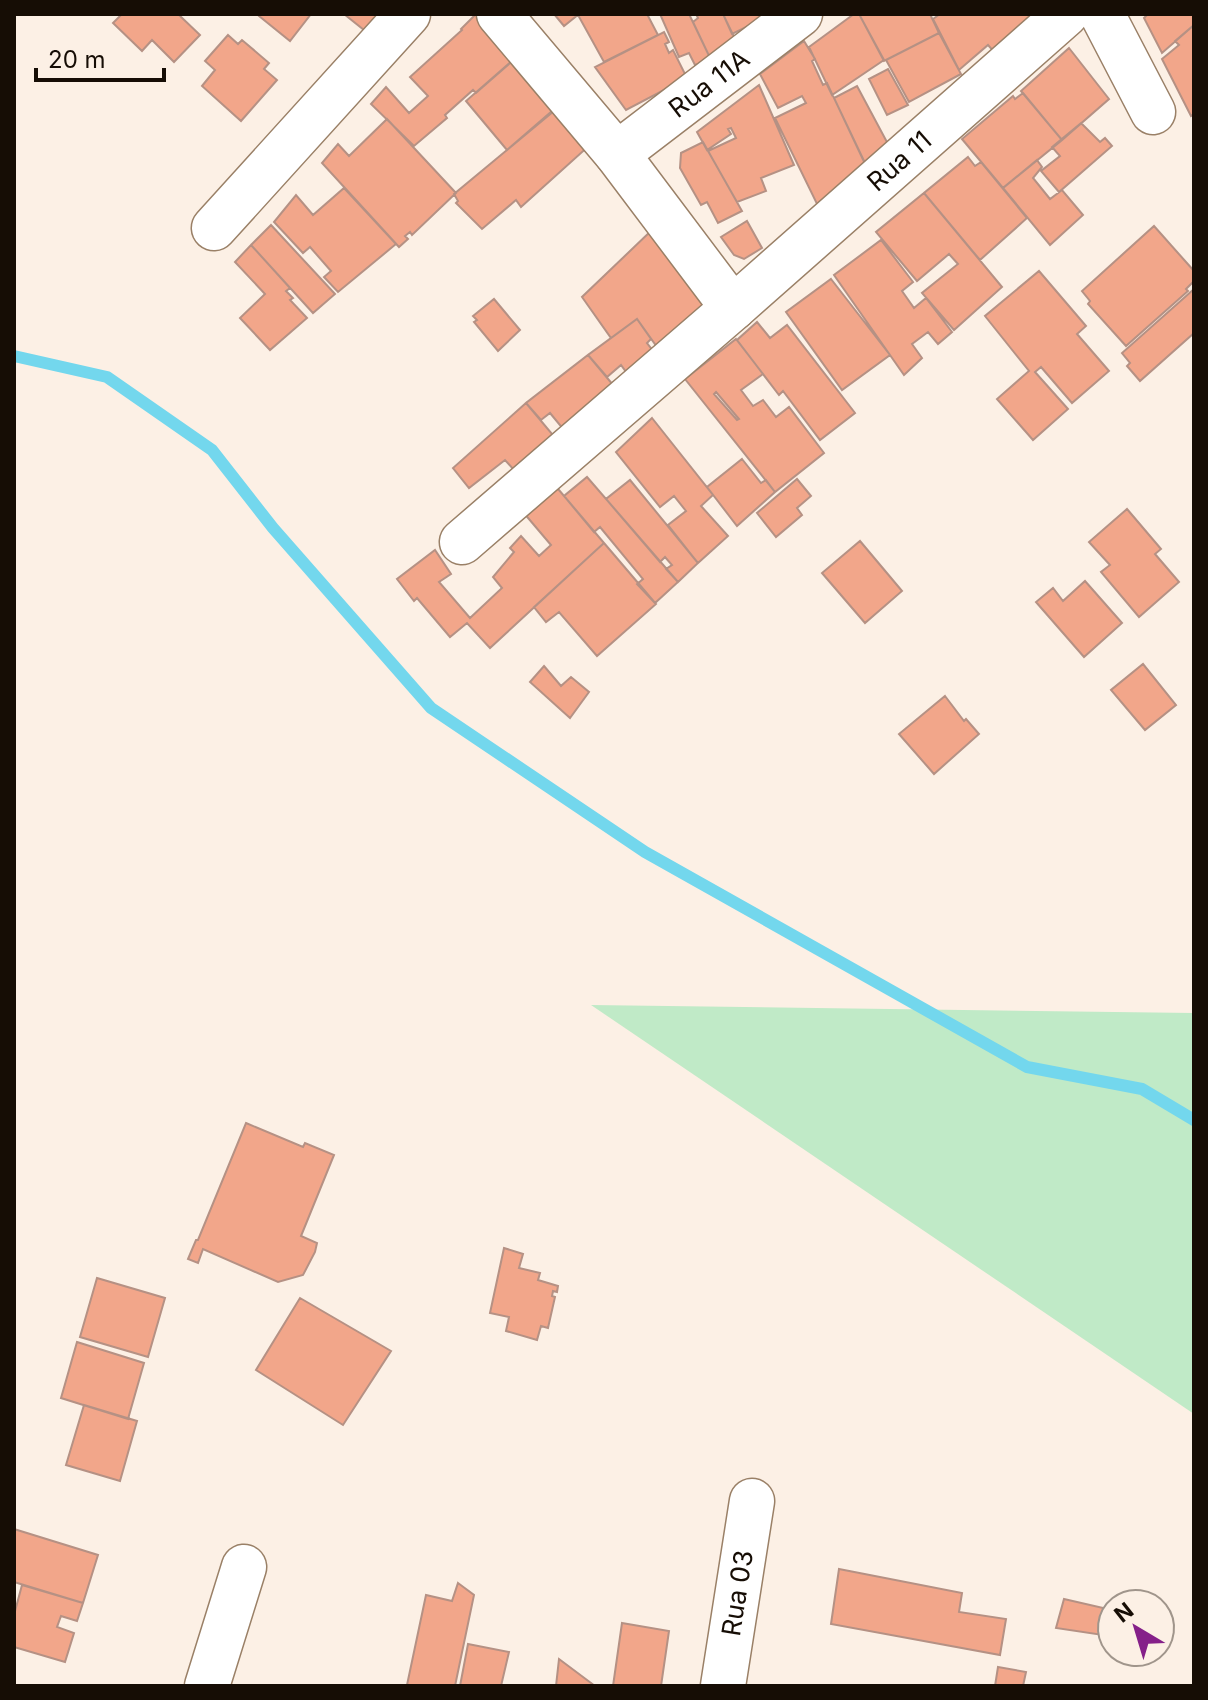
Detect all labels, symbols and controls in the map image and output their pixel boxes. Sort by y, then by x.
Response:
scale bar [36,32,164,82]
street label: Rua 11A [662,42,755,124]
text: 20 m [48,45,106,74]
street label: Rua 11 [861,124,937,197]
street label: Rua 03 [715,1548,759,1638]
north arrow [1096,1588,1176,1668]
text: N [1109,1597,1138,1628]

